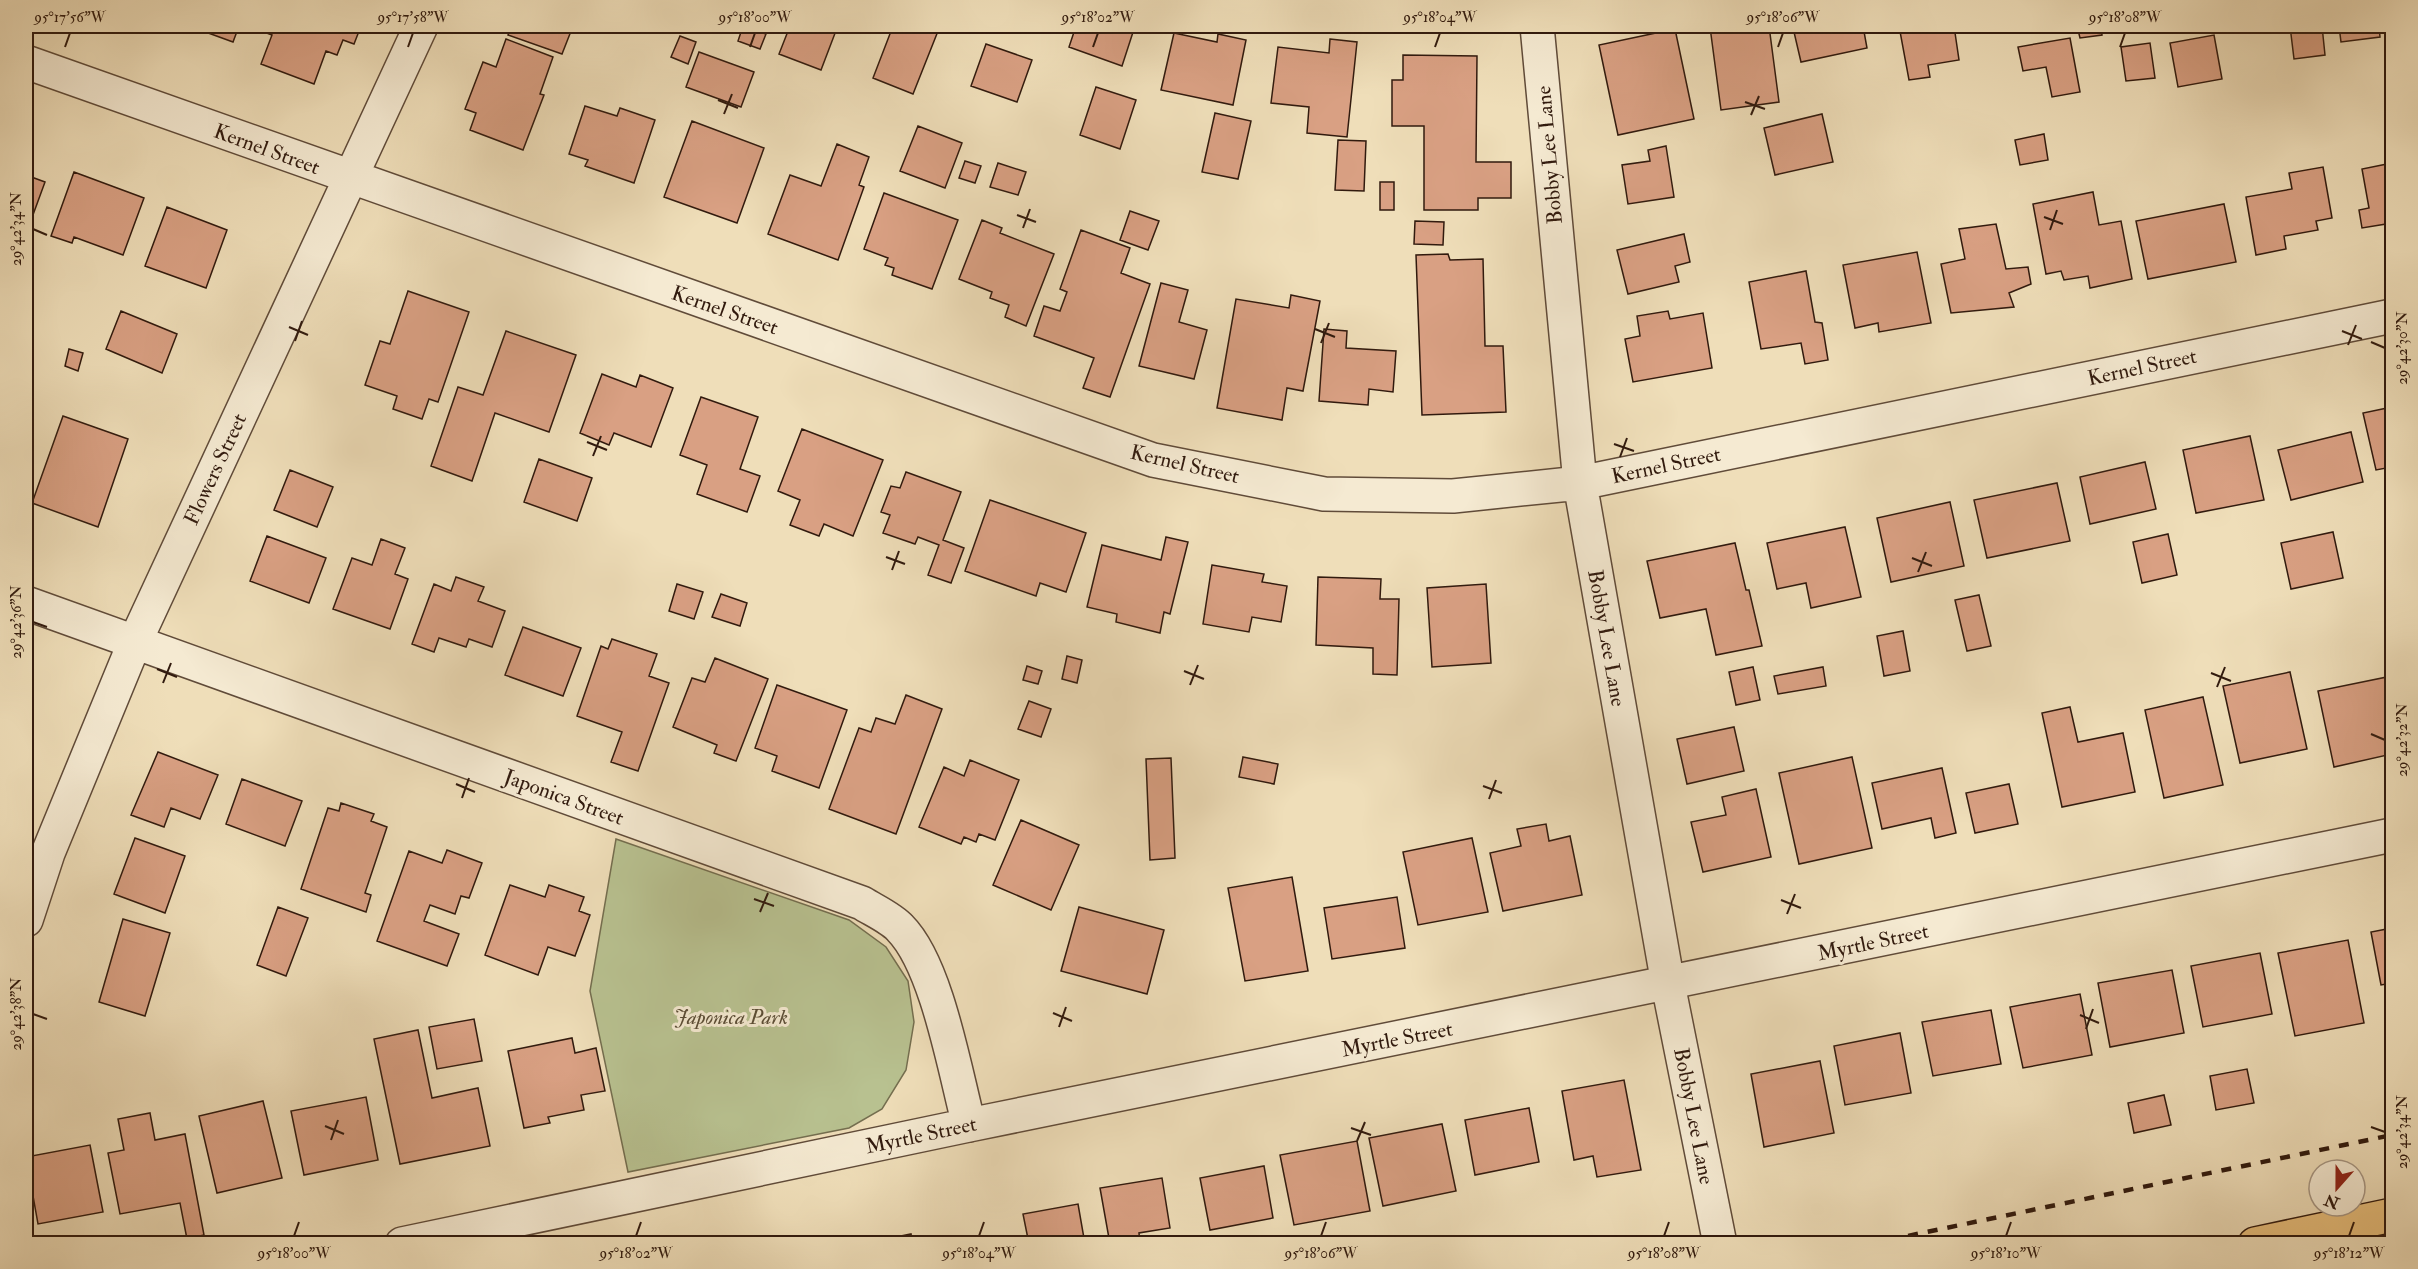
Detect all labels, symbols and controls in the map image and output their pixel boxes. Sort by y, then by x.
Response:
text: 95°17'56"W [33,8,107,27]
text: 95°17'58"W [376,8,449,27]
text: 95°18'00"W [717,8,792,27]
text: 95°18'02"W [1061,8,1135,27]
text: 95°18'04"W [1402,8,1477,27]
text: 95°18'06"W [1746,8,1820,27]
text: 95°18'08"W [2088,8,2162,27]
street label: Bobby Lee Lane [1530,84,1569,225]
street label: Kernel Street [210,118,324,181]
text: 29°42'34"N [7,191,26,266]
street label: Kernel Street [668,280,782,341]
text: 29°42'30"N [2393,311,2412,385]
street label: Kernel Street [2085,343,2199,392]
street label: Flowers Street [178,409,253,529]
street label: Kernel Street [1128,439,1242,490]
street label: Kernel Street [1609,441,1723,490]
street label: Bobby Lee Lane [1581,567,1632,709]
text: 29°42'36"N [7,585,26,659]
text: 29°42'32"N [2393,703,2412,777]
street label: Japonica Street [499,763,628,832]
street label: Myrtle Street [1815,918,1931,967]
text: 29°42'38"N [7,977,26,1050]
park label: Japonica Park [674,1004,788,1031]
street label: Myrtle Street [1339,1015,1455,1064]
street label: Bobby Lee Lane [1667,1045,1720,1187]
text: 29°42'34"N [2393,1094,2412,1169]
street label: Myrtle Street [863,1111,979,1160]
north arrow [2307,1158,2367,1218]
text: N [2321,1189,2343,1213]
text: 95°18'00"W [256,1244,331,1263]
text: 95°18'02"W [599,1244,673,1263]
text: 95°18'04"W [941,1244,1016,1263]
text: 95°18'06"W [1284,1244,1358,1263]
text: 95°18'08"W [1627,1244,1701,1263]
text: 95°18'10"W [1970,1244,2042,1263]
text: 95°18'12"W [2313,1244,2385,1263]

